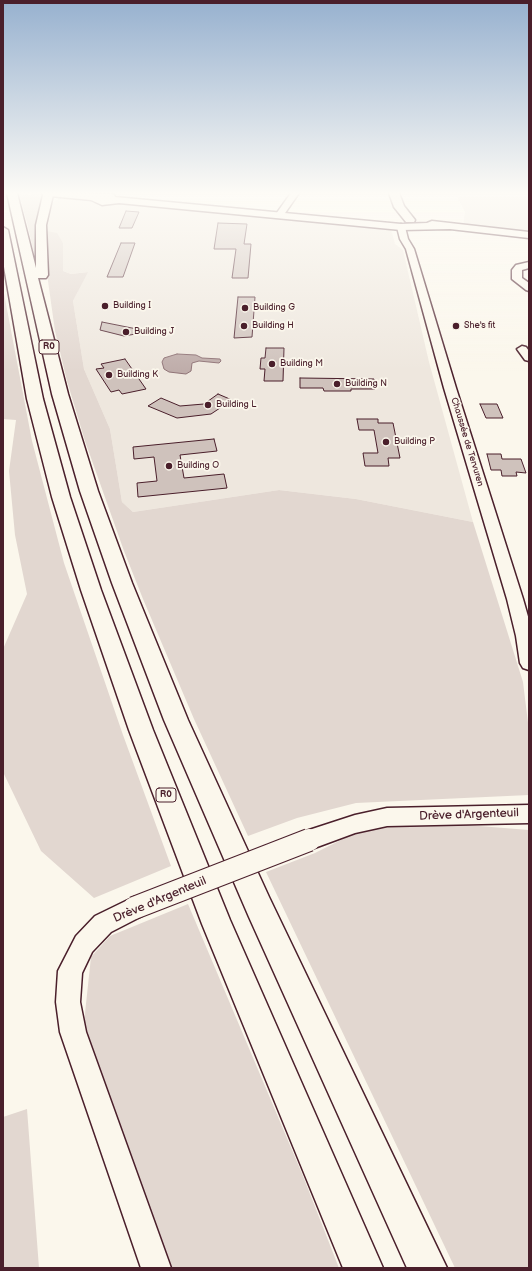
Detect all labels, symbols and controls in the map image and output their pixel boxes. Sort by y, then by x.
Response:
marker: Building I [100,301,110,311]
place label: Building I [113,301,151,311]
marker: Building G [240,303,250,313]
place label: Building G [253,303,295,313]
marker: Building H [239,321,249,331]
place label: Building H [252,321,294,331]
marker: She's fit [451,321,461,331]
place label: She's fit [464,321,495,331]
marker: Building J [121,327,131,337]
place label: Building J [134,327,174,337]
road number: R0 [39,340,59,354]
marker: Building M [267,359,277,369]
place label: Building M [280,359,323,369]
marker: Building K [104,370,114,380]
place label: Building K [117,370,158,380]
marker: Building N [332,379,342,389]
place label: Building N [345,379,387,389]
street label: Chaussée de Tervuren [448,396,486,488]
marker: Building L [203,400,213,410]
place label: Building L [216,400,256,410]
marker: Building P [381,437,391,447]
place label: Building P [394,437,435,447]
marker: Building O [164,461,174,471]
place label: Building O [177,461,219,471]
road number: R0 [156,788,176,802]
street label: Drève d'Argenteuil [419,806,519,824]
street label: Drève d'Argenteuil [111,874,209,926]

